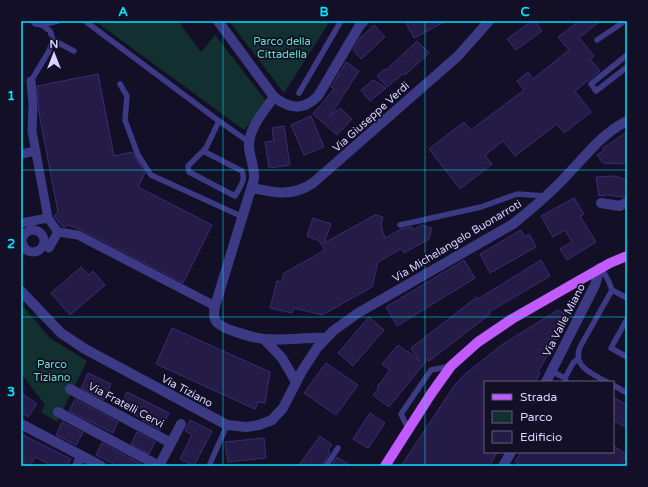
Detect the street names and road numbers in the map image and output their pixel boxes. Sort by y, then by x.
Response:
street label: Via Giuseppe Verdi [330,79,412,155]
street label: Via Michelangelo Buonarroti [390,197,524,285]
street label: Via Valle Miano [540,281,588,359]
street label: Via Tiziano [159,372,215,410]
street label: Via Fratelli Cervi [86,380,166,430]

